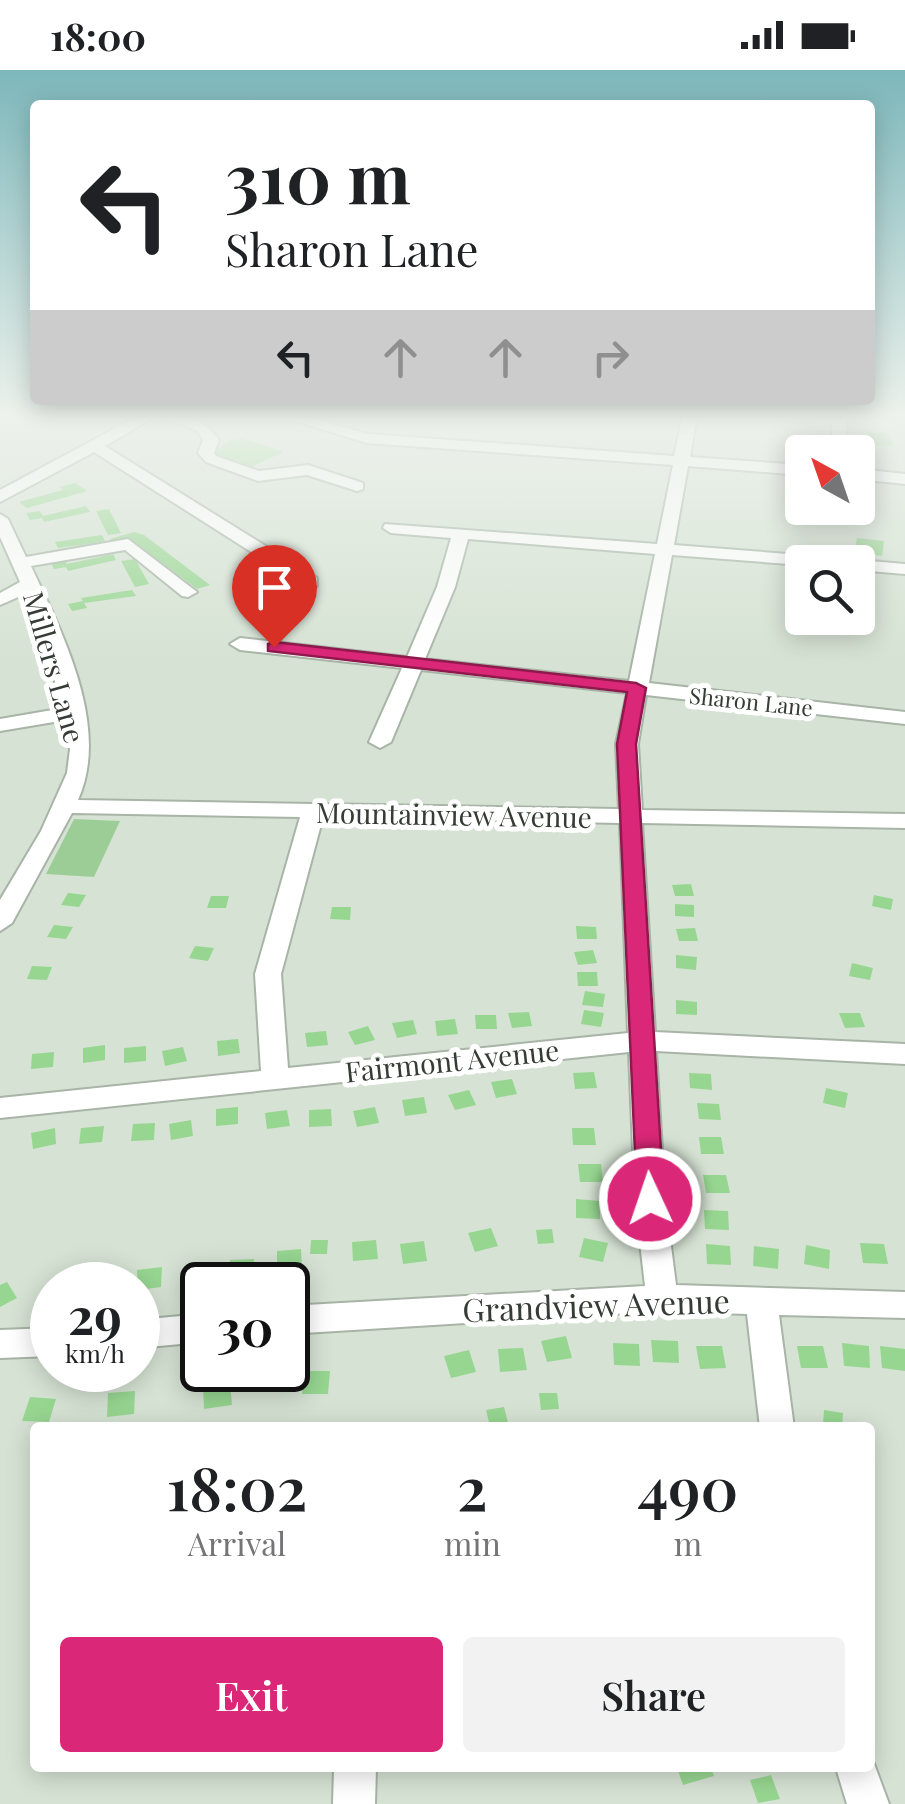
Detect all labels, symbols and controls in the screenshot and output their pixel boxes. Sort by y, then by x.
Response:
text: 18:00 [50,10,146,61]
text: 310 m [225,128,411,222]
icon: left [60,140,190,270]
text: Sharon Lane [225,218,479,278]
icon: left [268,330,323,385]
icon: ahead [373,330,428,385]
icon: ahead [478,330,533,385]
icon: right [583,330,638,385]
north arrow [785,435,875,525]
map controls [785,435,875,635]
pin [232,545,317,648]
button: search [785,545,875,635]
icon: arrive [247,560,302,615]
street label: Millers Lane [16,587,94,747]
street label: Sharon Lane [688,680,814,722]
street label: Mountainview Avenue [316,793,592,835]
street label: Fairmont Avenue [343,1030,561,1090]
position arrow [598,1147,702,1251]
speed limit sign: 30 [180,1262,310,1392]
street label: Grandview Avenue [461,1278,731,1330]
text: 29 [68,1281,122,1348]
text: km/h [65,1336,125,1369]
text: 18:02 [167,1446,307,1526]
text: 2 [457,1446,488,1526]
text: 490 [637,1446,738,1526]
text: Arrival [188,1521,286,1564]
text: min [444,1521,501,1564]
text: m [674,1521,702,1564]
button: Exit [60,1637,443,1752]
button: Share [463,1637,845,1752]

